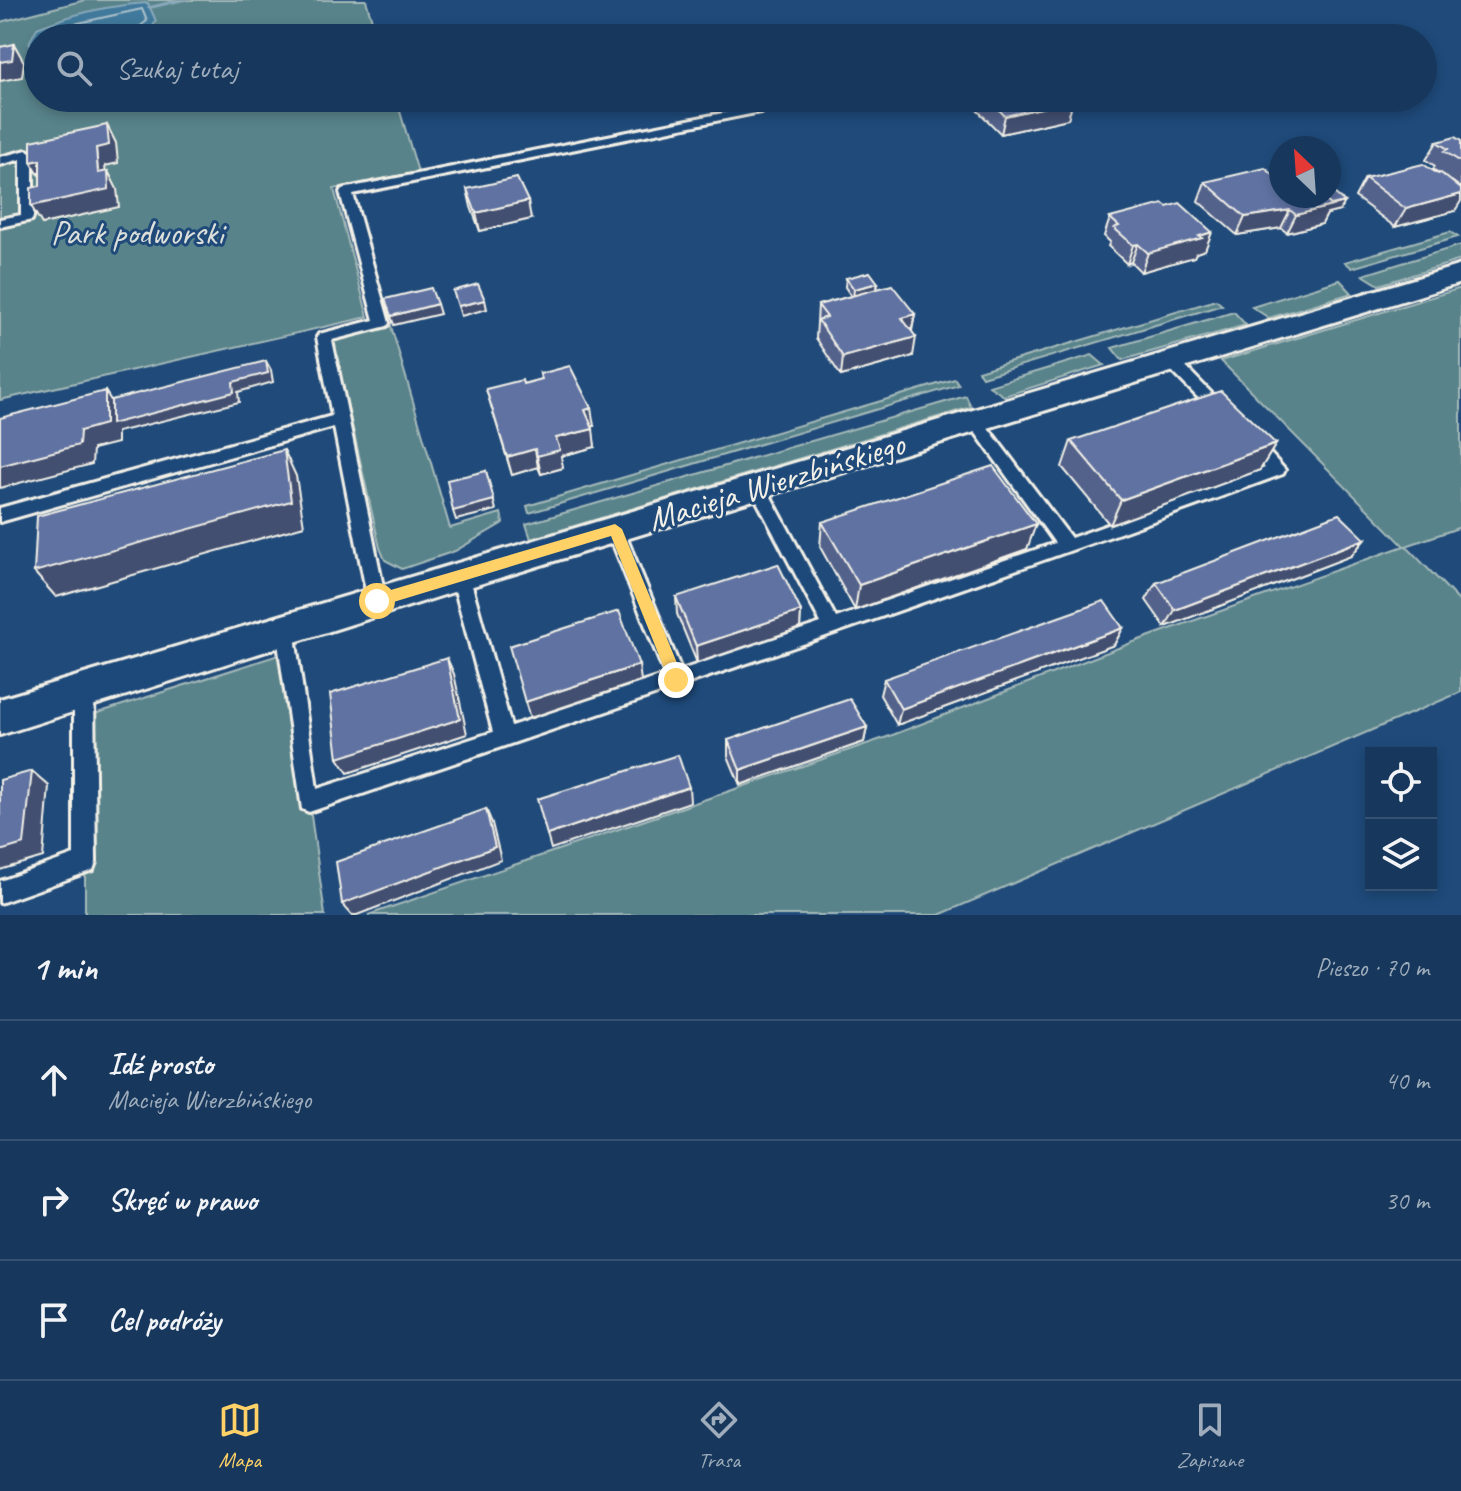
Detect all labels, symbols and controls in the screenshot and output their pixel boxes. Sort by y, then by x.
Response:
search box [24,24,1437,112]
icon: search [52,46,96,90]
text: Szukaj tutaj [116,49,238,87]
north arrow [1269,136,1341,208]
park label: Park podworski [51,211,227,254]
street label: Macieja Wierzbińskiego [643,421,911,540]
route start [359,583,395,619]
route end [658,662,694,698]
map controls [1365,747,1437,891]
button: locate [1365,747,1437,819]
button: layers [1365,819,1437,891]
text: 1 min [32,946,97,989]
text: Pieszo · 70 m [1315,951,1429,984]
text: Idź prosto [108,1045,213,1083]
icon: ahead [32,1058,76,1102]
text: 40 m [1385,1064,1429,1097]
text: Macieja Wierzbińskiego [108,1083,311,1116]
icon: right [32,1178,76,1222]
text: Skręć w prawo [108,1181,257,1219]
text: 30 m [1385,1184,1429,1217]
icon: arrive [32,1298,76,1342]
text: Cel podróży [108,1301,221,1339]
tab: Mapa [218,1398,262,1474]
tab: Trasa [697,1398,741,1474]
tab: Zapisane [1177,1398,1243,1474]

